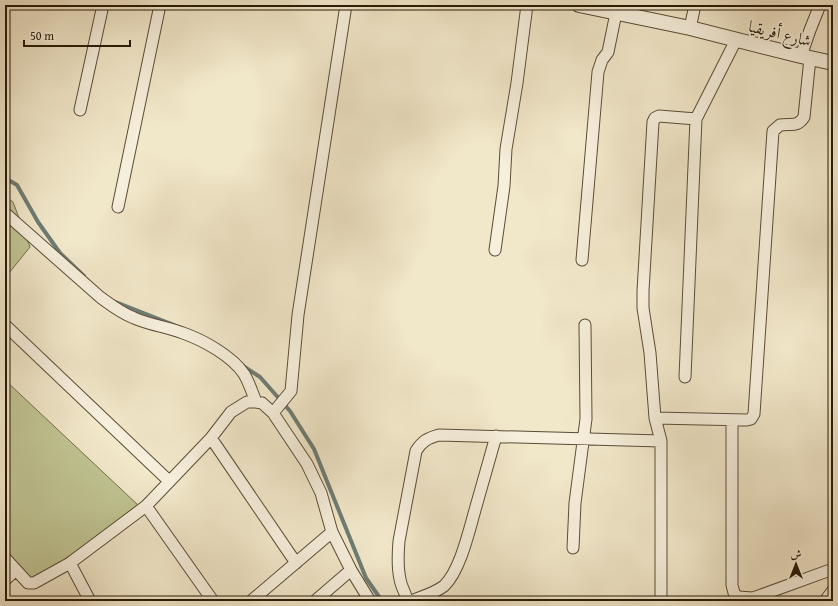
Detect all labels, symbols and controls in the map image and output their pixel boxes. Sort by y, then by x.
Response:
street label: شارع أفريقيا [746,14,814,54]
scale bar [24,22,130,48]
text: 50 m [30,27,54,44]
north arrow [776,544,816,584]
text: ش [791,546,802,562]

